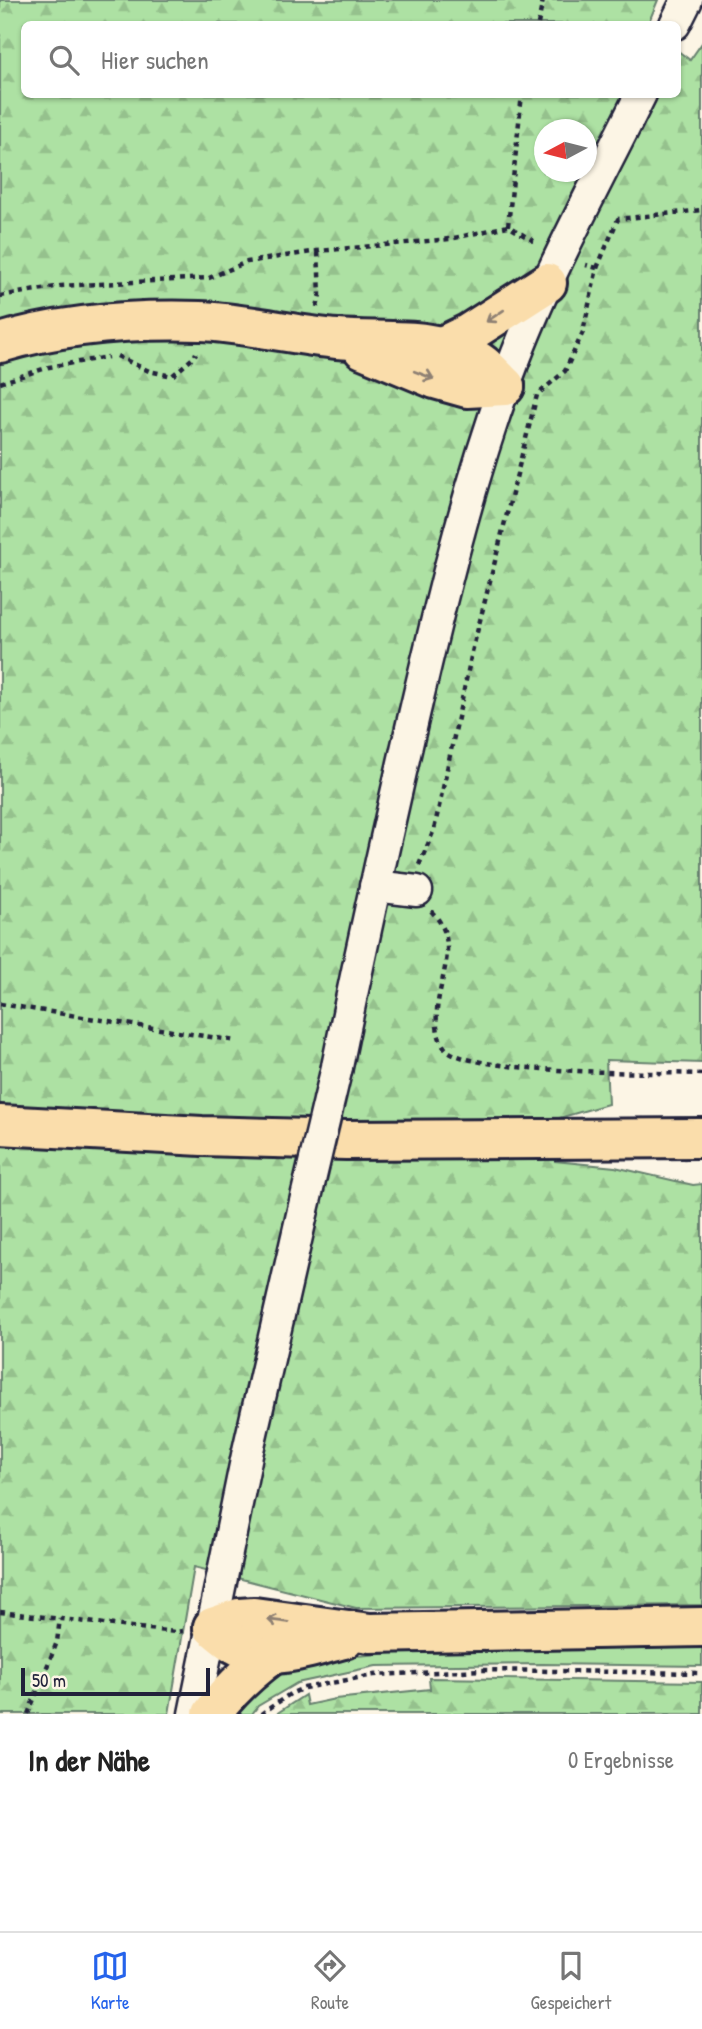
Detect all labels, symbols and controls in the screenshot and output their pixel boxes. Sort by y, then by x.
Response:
search box [21,21,681,98]
icon: search [45,41,83,79]
text: Hier suchen [101,42,209,77]
north arrow [534,119,597,182]
one-way arrow [486,310,506,324]
one-way arrow [413,369,435,382]
one-way arrow [267,1614,290,1627]
scale bar [21,1665,210,1697]
text: 50 m [32,1667,66,1693]
text: In der Nähe [28,1740,150,1780]
text: 0 Ergebnisse [568,1744,674,1775]
tab: Karte [91,1947,130,2015]
tab: Route [311,1947,349,2015]
tab: Gespeichert [531,1947,611,2015]

